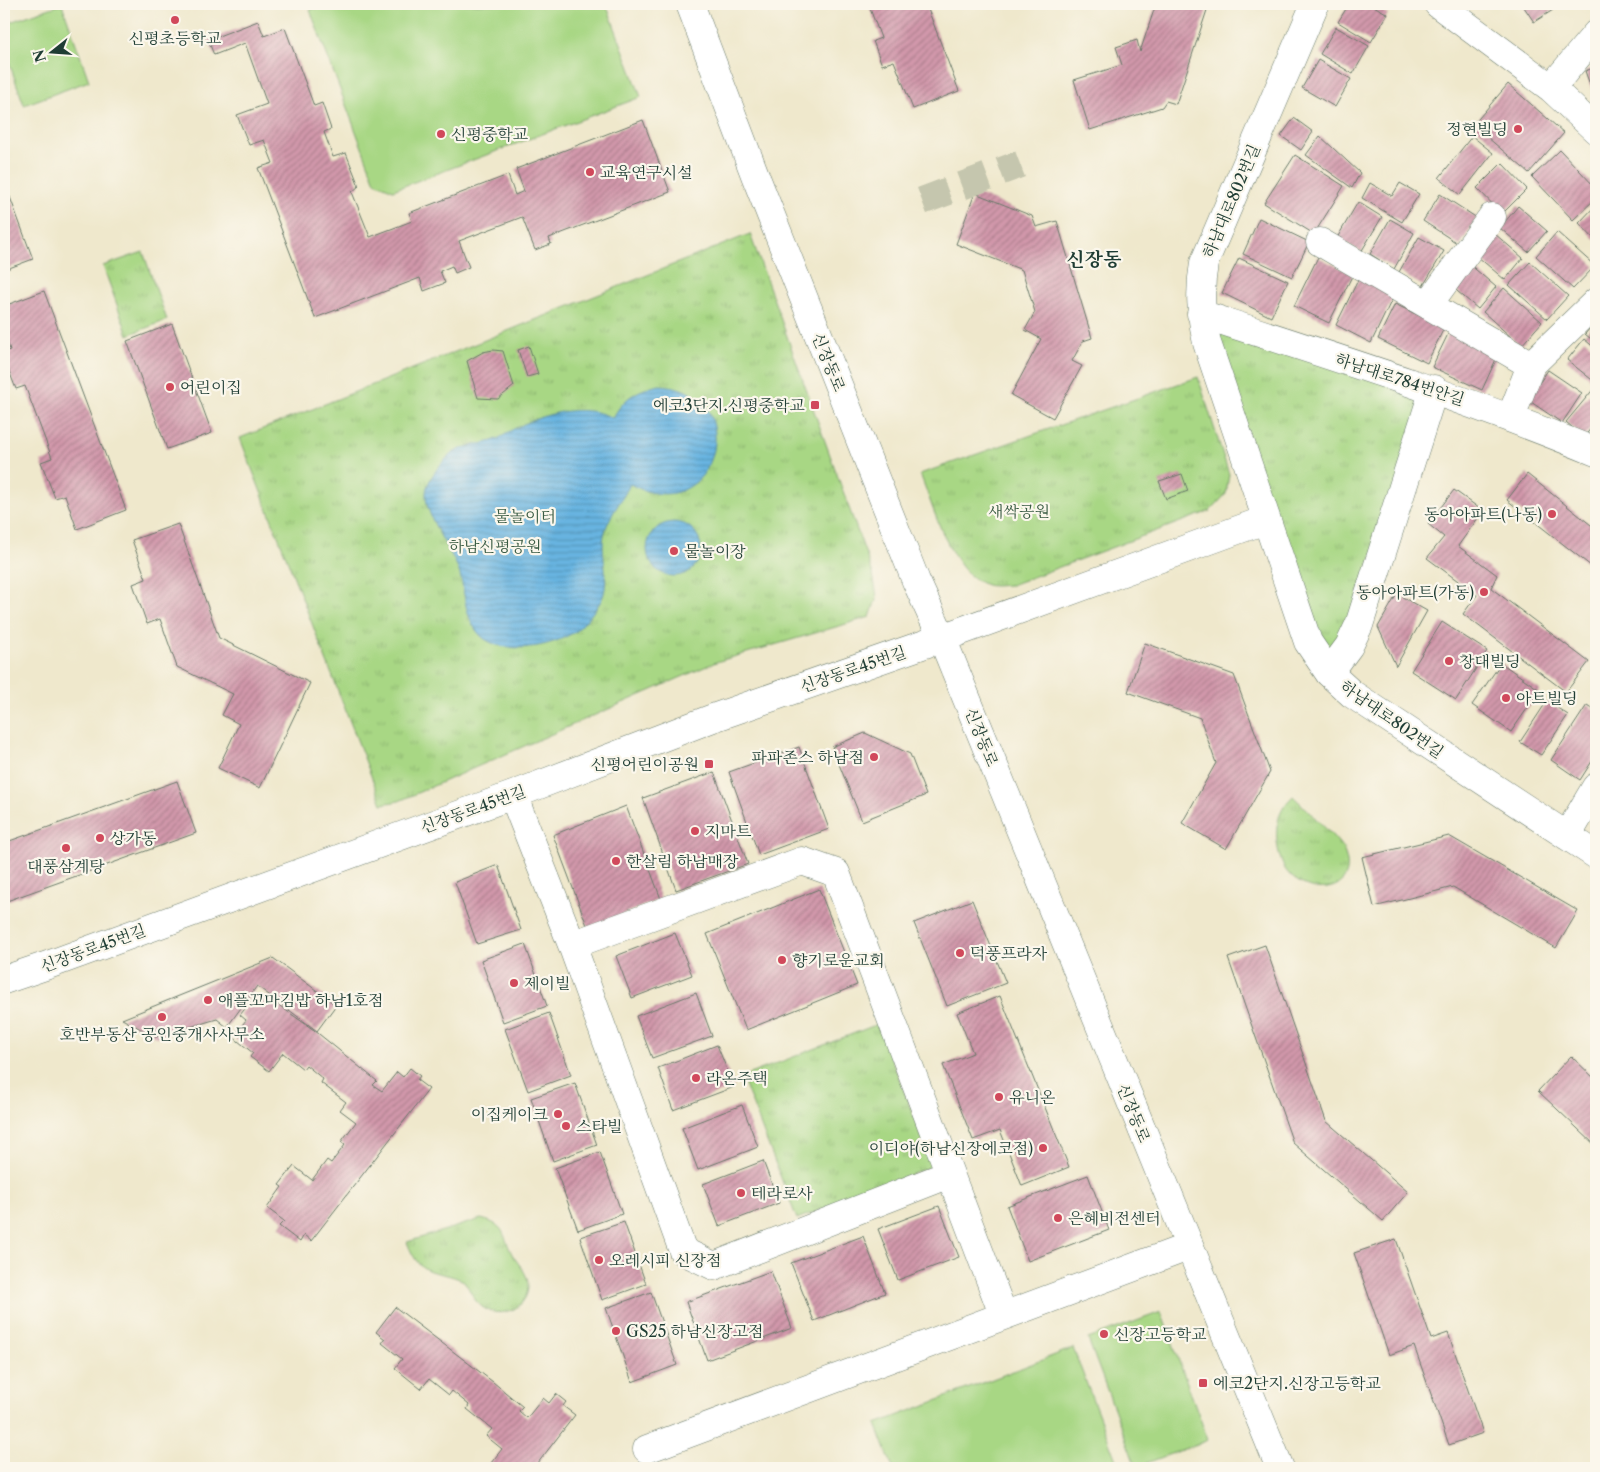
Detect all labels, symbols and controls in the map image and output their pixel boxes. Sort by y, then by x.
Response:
marker: 신평초등학교 [169,14,181,26]
north arrow [28,28,78,78]
place label: 신평초등학교 [129,28,221,48]
text: N [29,47,50,64]
place label: 정현빌딩 [1446,119,1508,139]
marker: 정현빌딩 [1512,123,1524,135]
place label: 신평중학교 [451,124,528,144]
marker: 신평중학교 [435,128,447,140]
street label: 하남대로802번길 [1198,141,1264,261]
place label: 교육연구시설 [600,162,693,182]
marker: 교육연구시설 [584,166,596,178]
district label: 신장동 [1066,248,1122,271]
street label: 신장동로 [808,330,850,395]
street label: 하남대로784번안길 [1333,349,1467,409]
place label: 어린이집 [180,377,242,397]
marker: 어린이집 [164,381,176,393]
place label: 에코3단지.신평중학교 [653,395,805,415]
marker: 에코3단지.신평중학교 [809,399,821,411]
park label: 새싹공원 [988,501,1050,521]
place label: 동아아파트(나동) [1424,504,1542,524]
park label: 물놀이터 [494,506,556,526]
marker: 동아아파트(나동) [1546,508,1558,520]
park label: 하남신평공원 [449,536,541,556]
place label: 물놀이장 [684,541,746,561]
marker: 물놀이장 [668,545,680,557]
place label: 동아아파트(가동) [1356,582,1474,602]
marker: 동아아파트(가동) [1478,586,1490,598]
street label: 신장동로45번길 [797,642,909,696]
place label: 창대빌딩 [1459,651,1521,671]
marker: 창대빌딩 [1443,655,1455,667]
street label: 하남대로802번길 [1336,676,1448,762]
place label: 아트빌딩 [1516,688,1578,708]
marker: 아트빌딩 [1500,692,1512,704]
street label: 신장동로 [961,705,1003,770]
place label: 파파존스 하남점 [752,747,864,767]
marker: 파파존스 하남점 [868,751,880,763]
place label: 신평어린이공원 [591,754,699,774]
marker: 신평어린이공원 [703,758,715,770]
street label: 신장동로45번길 [418,781,528,837]
place label: 지마트 [705,821,752,841]
marker: 지마트 [689,825,701,837]
place label: 상가동 [110,828,157,848]
marker: 상가동 [94,832,106,844]
marker: 대풍삼계탕 [60,842,72,854]
place label: 한살림 하남매장 [626,851,739,871]
marker: 한살림 하남매장 [610,855,622,867]
place label: 대풍삼계탕 [27,856,105,876]
street label: 신장동로45번길 [38,920,148,976]
place label: 덕풍프라자 [970,943,1048,963]
marker: 덕풍프라자 [954,947,966,959]
place label: 향기로운교회 [792,950,885,970]
marker: 향기로운교회 [776,954,788,966]
place label: 제이빌 [524,973,570,993]
marker: 제이빌 [508,977,520,989]
place label: 애플꼬마김밥 하남1호점 [218,990,384,1010]
marker: 애플꼬마김밥 하남1호점 [202,994,214,1006]
marker: 호반부동산 공인중개사사무소 [156,1011,168,1023]
place label: 호반부동산 공인중개사사무소 [59,1024,265,1044]
place label: 라온주택 [706,1068,768,1088]
marker: 라온주택 [690,1072,702,1084]
street label: 신장동로 [1113,1081,1155,1146]
place label: 유니온 [1009,1087,1055,1107]
marker: 유니온 [993,1091,1005,1103]
place label: 이집케이크 [471,1104,549,1124]
marker: 이집케이크 [552,1108,564,1120]
place label: 스타빌 [576,1116,622,1136]
marker: 스타빌 [560,1120,572,1132]
place label: 이디야(하남신장에코점) [869,1138,1033,1158]
marker: 이디야(하남신장에코점) [1037,1142,1049,1154]
place label: 테라로사 [751,1183,813,1203]
marker: 테라로사 [735,1187,747,1199]
place label: 은혜비전센터 [1068,1208,1161,1228]
marker: 은혜비전센터 [1052,1212,1064,1224]
place label: 오레시피 신장점 [609,1250,721,1270]
marker: 오레시피 신장점 [593,1254,605,1266]
place label: GS25 하남신장고점 [626,1321,763,1341]
place label: 신장고등학교 [1114,1324,1207,1344]
marker: GS25 하남신장고점 [610,1325,622,1337]
marker: 신장고등학교 [1098,1328,1110,1340]
place label: 에코2단지.신장고등학교 [1213,1373,1381,1393]
marker: 에코2단지.신장고등학교 [1197,1377,1209,1389]

